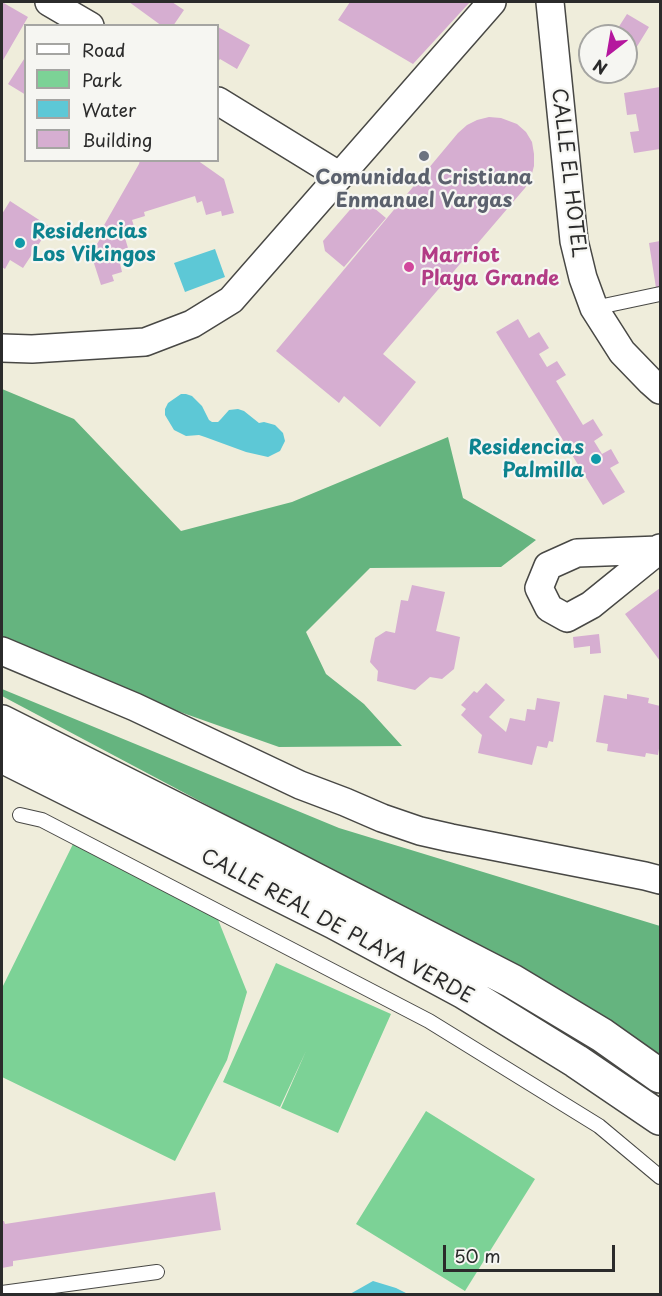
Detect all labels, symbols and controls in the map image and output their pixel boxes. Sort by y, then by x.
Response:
legend [24,24,219,162]
north arrow [578,24,638,84]
text: Road [82,36,126,63]
text: N [588,54,611,81]
text: Park [82,66,122,93]
street label: CALLE EL HOTEL [546,87,590,259]
text: Water [82,96,136,123]
text: Building [82,126,152,153]
marker: Comunidad Cristiana Enmanuel Vargas [417,149,431,163]
place label: Comunidad Cristiana Enmanuel Vargas [315,166,533,213]
place label: Residencias Los Vikingos [32,220,156,267]
marker: Residencias Los Vikingos [13,236,27,250]
place label: Marriot Playa Grande [421,244,559,291]
marker: Marriot Playa Grande [402,260,416,274]
place label: Residencias Palmilla [469,436,584,483]
marker: Residencias Palmilla [589,452,603,466]
street label: CALLE REAL DE PLAYA VERDE [196,845,478,1009]
scale bar [446,1233,618,1271]
text: 50 m [454,1242,501,1269]

